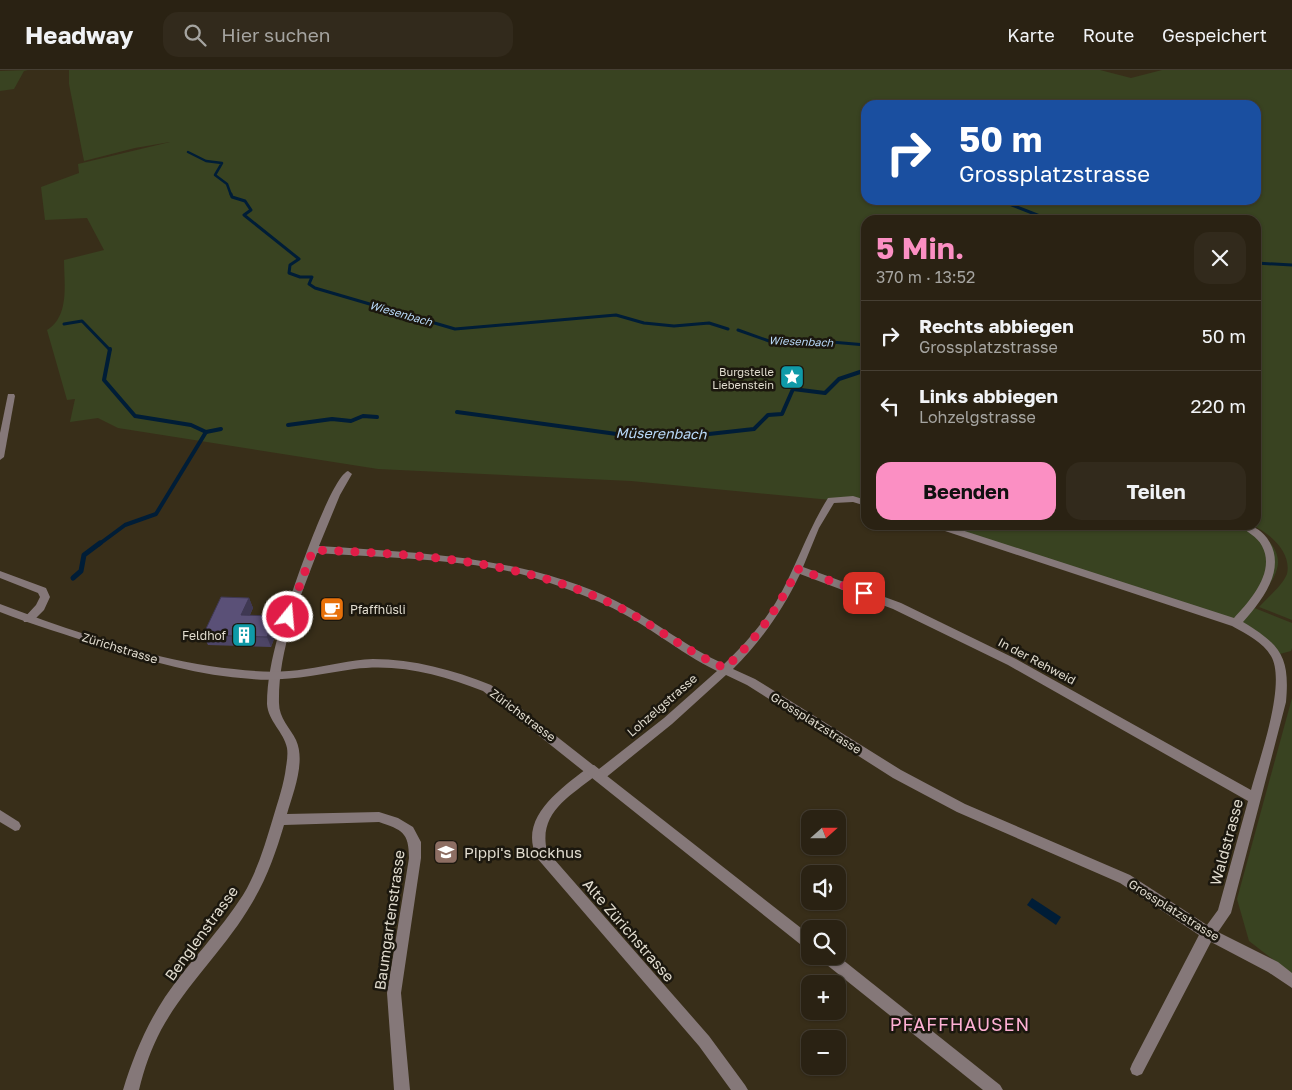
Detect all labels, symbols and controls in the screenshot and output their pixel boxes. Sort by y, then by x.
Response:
search box [163,12,513,57]
text: Headway [25,20,133,49]
icon: search [181,21,209,49]
text: Hier suchen [221,23,330,46]
text: Karte [1007,24,1055,46]
text: Route [1083,24,1134,46]
text: Gespeichert [1162,24,1267,46]
text: 50 m [959,118,1042,160]
icon: right [876,120,941,185]
text: Grossplatzstrasse [959,160,1150,187]
text: 5 Min. [876,230,964,266]
button: close [1194,232,1246,284]
text: 370 m · 13:52 [876,267,975,287]
water label: Wiesenbach [368,298,435,328]
text: Rechts abbiegen [919,314,1074,337]
icon: right [876,322,904,350]
text: 50 m [1202,324,1246,347]
water label: Wiesenbach [768,333,835,349]
text: Grossplatzstrasse [919,337,1058,357]
place icon: Burgstelle Liebenstein [779,364,805,390]
place label: Burgstelle Liebenstein [712,365,774,391]
text: Links abbiegen [919,384,1058,407]
icon: left [876,392,904,420]
text: 220 m [1191,394,1246,417]
text: Lohzelgstrasse [919,407,1036,427]
water label: Müserenbach [615,424,708,442]
button: Beenden [876,462,1056,520]
button: Teilen [1066,462,1246,520]
pin [843,572,885,614]
icon: arrive [850,579,878,607]
position arrow [261,590,313,642]
cafe icon: Pfaffhüsli [319,596,345,622]
place label: Pfaffhüsli [350,602,406,617]
building icon: Feldhof [231,622,257,648]
place label: Feldhof [182,628,227,643]
street label: Zürichstrasse [80,629,160,667]
street label: In der Rehweid [996,634,1078,688]
street label: Lohzelgstrasse [624,671,700,739]
street label: Zürichstrasse [487,685,559,745]
street label: Grossplatzstrasse [768,689,864,757]
street label: Waldstrasse [1206,796,1246,887]
north arrow [801,810,846,855]
map controls [801,810,846,1075]
school or university icon: Pippi's Blockhus [433,839,459,865]
place label: Pippi's Blockhus [464,843,582,861]
street label: Baumgartenstrasse [370,848,408,991]
button: sound [801,865,846,910]
street label: Alte Zürichstrasse [579,875,679,985]
street label: Grossplatzstrasse [1126,876,1222,944]
street label: Benglenstrasse [161,882,242,984]
button: search [801,920,846,965]
button: + [801,975,846,1020]
district label: PFAFFHAUSEN [890,1013,1030,1035]
button: − [801,1030,846,1075]

